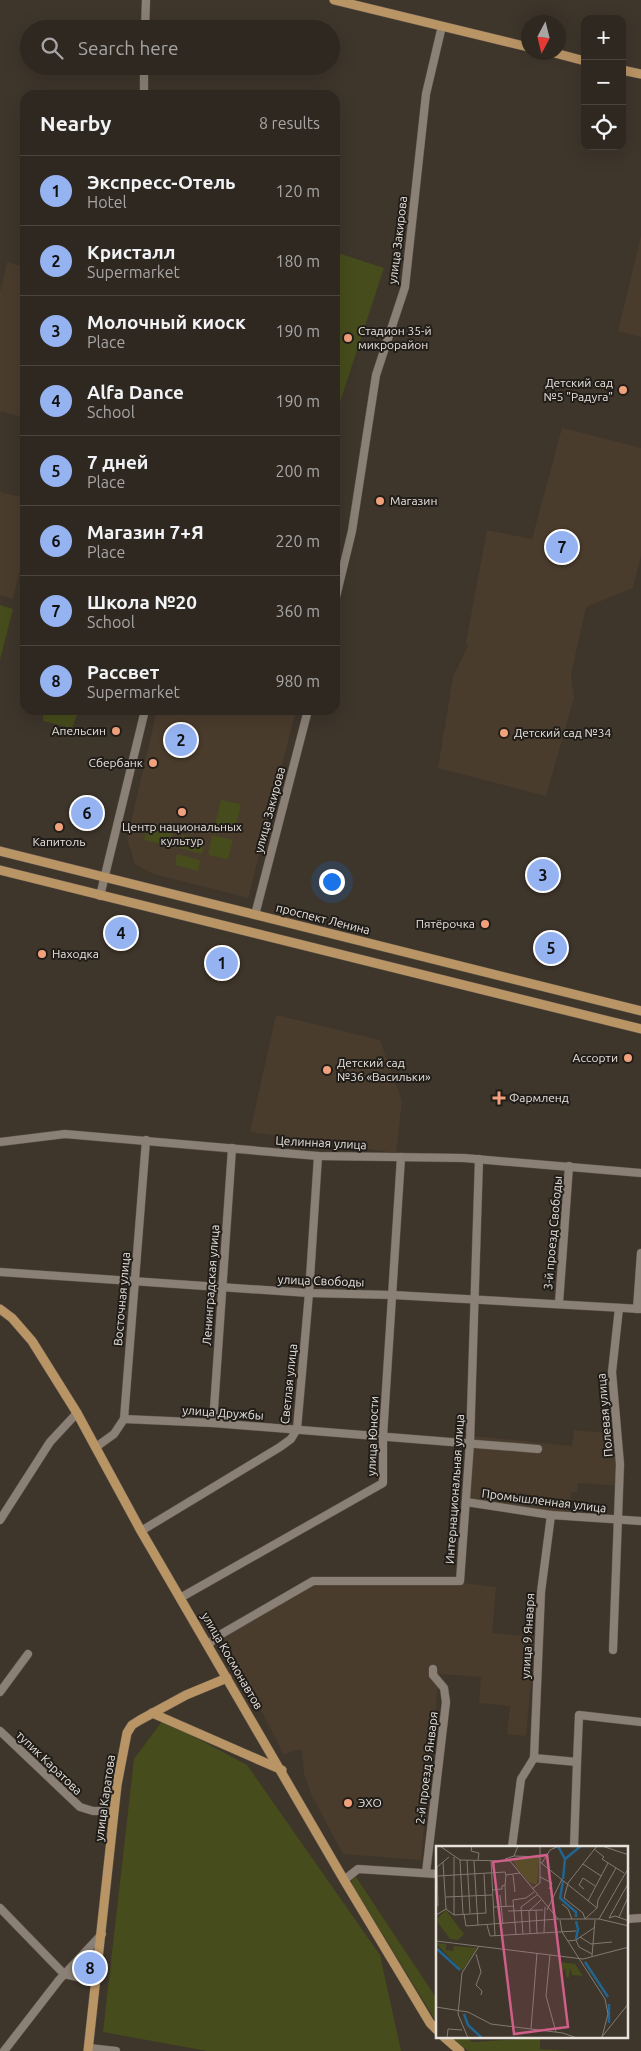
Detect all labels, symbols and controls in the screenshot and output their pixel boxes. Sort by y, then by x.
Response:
north arrow [521,15,566,60]
map controls [581,15,626,150]
button: + [581,15,626,60]
search box [20,20,340,75]
icon: search [38,34,66,62]
text: Search here [78,37,178,59]
button: − [581,60,626,105]
button: locate [581,105,626,150]
text: Nearby [40,111,111,135]
text: 8 results [259,114,320,132]
text: Экспресс-Отель [87,171,236,193]
text: 1 [51,182,61,200]
text: 120 m [275,182,320,200]
text: Hotel [87,193,127,211]
street label: улица Закирова [386,195,409,285]
text: Кристалл [87,241,175,263]
text: 2 [51,252,61,270]
text: 180 m [275,252,320,270]
text: Supermarket [87,263,180,281]
text: Молочный киоск [87,311,246,333]
text: 3 [51,322,61,340]
text: 190 m [275,322,320,340]
place label: Стадион 35-й микрорайон [358,324,432,351]
marker: Стадион 35-й микрорайон [342,332,354,344]
text: Place [87,333,125,351]
place label: Детский сад №5 "Радуга" [544,376,613,403]
text: Alfa Dance [87,381,184,403]
marker: Детский сад №5 "Радуга" [617,384,629,396]
text: 4 [51,392,61,410]
text: 190 m [275,392,320,410]
text: School [87,403,135,421]
text: 7 дней [87,451,148,473]
text: 5 [51,462,61,480]
text: 200 m [275,462,320,480]
text: Place [87,473,125,491]
place label: Магазин [390,494,437,507]
marker: Магазин [374,495,386,507]
text: Магазин 7+Я [87,521,204,543]
pin: 7 [546,528,578,566]
text: 6 [51,532,61,550]
text: 220 m [275,532,320,550]
text: Place [87,543,125,561]
text: Школа №20 [87,591,197,613]
text: 7 [51,602,61,620]
text: 360 m [275,602,320,620]
text: School [87,613,135,631]
text: Рассвет [87,661,159,683]
text: 8 [51,672,61,690]
text: 980 m [275,672,320,690]
text: Supermarket [87,683,180,701]
pin: 2 [165,721,197,759]
place label: Апельсин [52,724,106,737]
marker: Апельсин [110,725,122,737]
place label: Детский сад №34 [514,726,612,739]
marker: Детский сад №34 [498,727,510,739]
place label: Сбербанк [89,756,143,769]
marker: Сбербанк [147,757,159,769]
street label: улица Закирова [252,765,287,854]
pin: 6 [71,794,103,832]
marker: Центр национальных культур [176,806,188,818]
place label: Центр национальных культур [122,820,242,847]
marker: Капитоль [53,821,65,833]
place label: Капитоль [32,835,86,848]
pin: 3 [527,856,559,894]
your location [319,869,345,895]
street label: проспект Ленина [275,901,372,936]
pin: 4 [105,914,137,952]
place label: Пятёрочка [416,917,475,930]
marker: Пятёрочка [479,918,491,930]
pin: 5 [535,929,567,967]
pin: 1 [206,944,238,982]
place label: Находка [52,947,99,960]
marker: Находка [36,948,48,960]
place label: Ассорти [573,1051,618,1064]
marker: Ассорти [622,1052,634,1064]
place label: Детский сад №36 «Васильки» [337,1056,431,1083]
marker: Детский сад №36 «Васильки» [321,1064,333,1076]
place label: Фармленд [509,1091,569,1104]
marker: Фармленд [493,1092,505,1104]
street label: Целинная улица [275,1134,367,1151]
street label: 3-й проезд Свободы [541,1176,564,1290]
street label: Ленинградская улица [200,1224,221,1346]
street label: Восточная улица [111,1251,132,1346]
street label: улица Свободы [278,1272,365,1289]
street label: Светлая улица [278,1343,299,1425]
street label: Полевая улица [594,1373,615,1457]
street label: улица Юности [365,1396,380,1476]
street label: улица Дружбы [182,1403,264,1422]
street label: Интернациональная улица [443,1413,466,1564]
street label: Промышленная улица [481,1486,607,1515]
street label: улица 9 Января [519,1593,536,1679]
street label: улица Космонавтов [199,1610,266,1712]
street label: 2-й проезд 9 Января [413,1711,440,1825]
street label: тупик Каратова [14,1728,85,1797]
street label: улица Каратова [92,1754,117,1842]
place label: ЭХО [358,1796,382,1809]
marker: ЭХО [342,1797,354,1809]
inset map [436,1846,628,2038]
pin: 8 [74,1949,106,1987]

